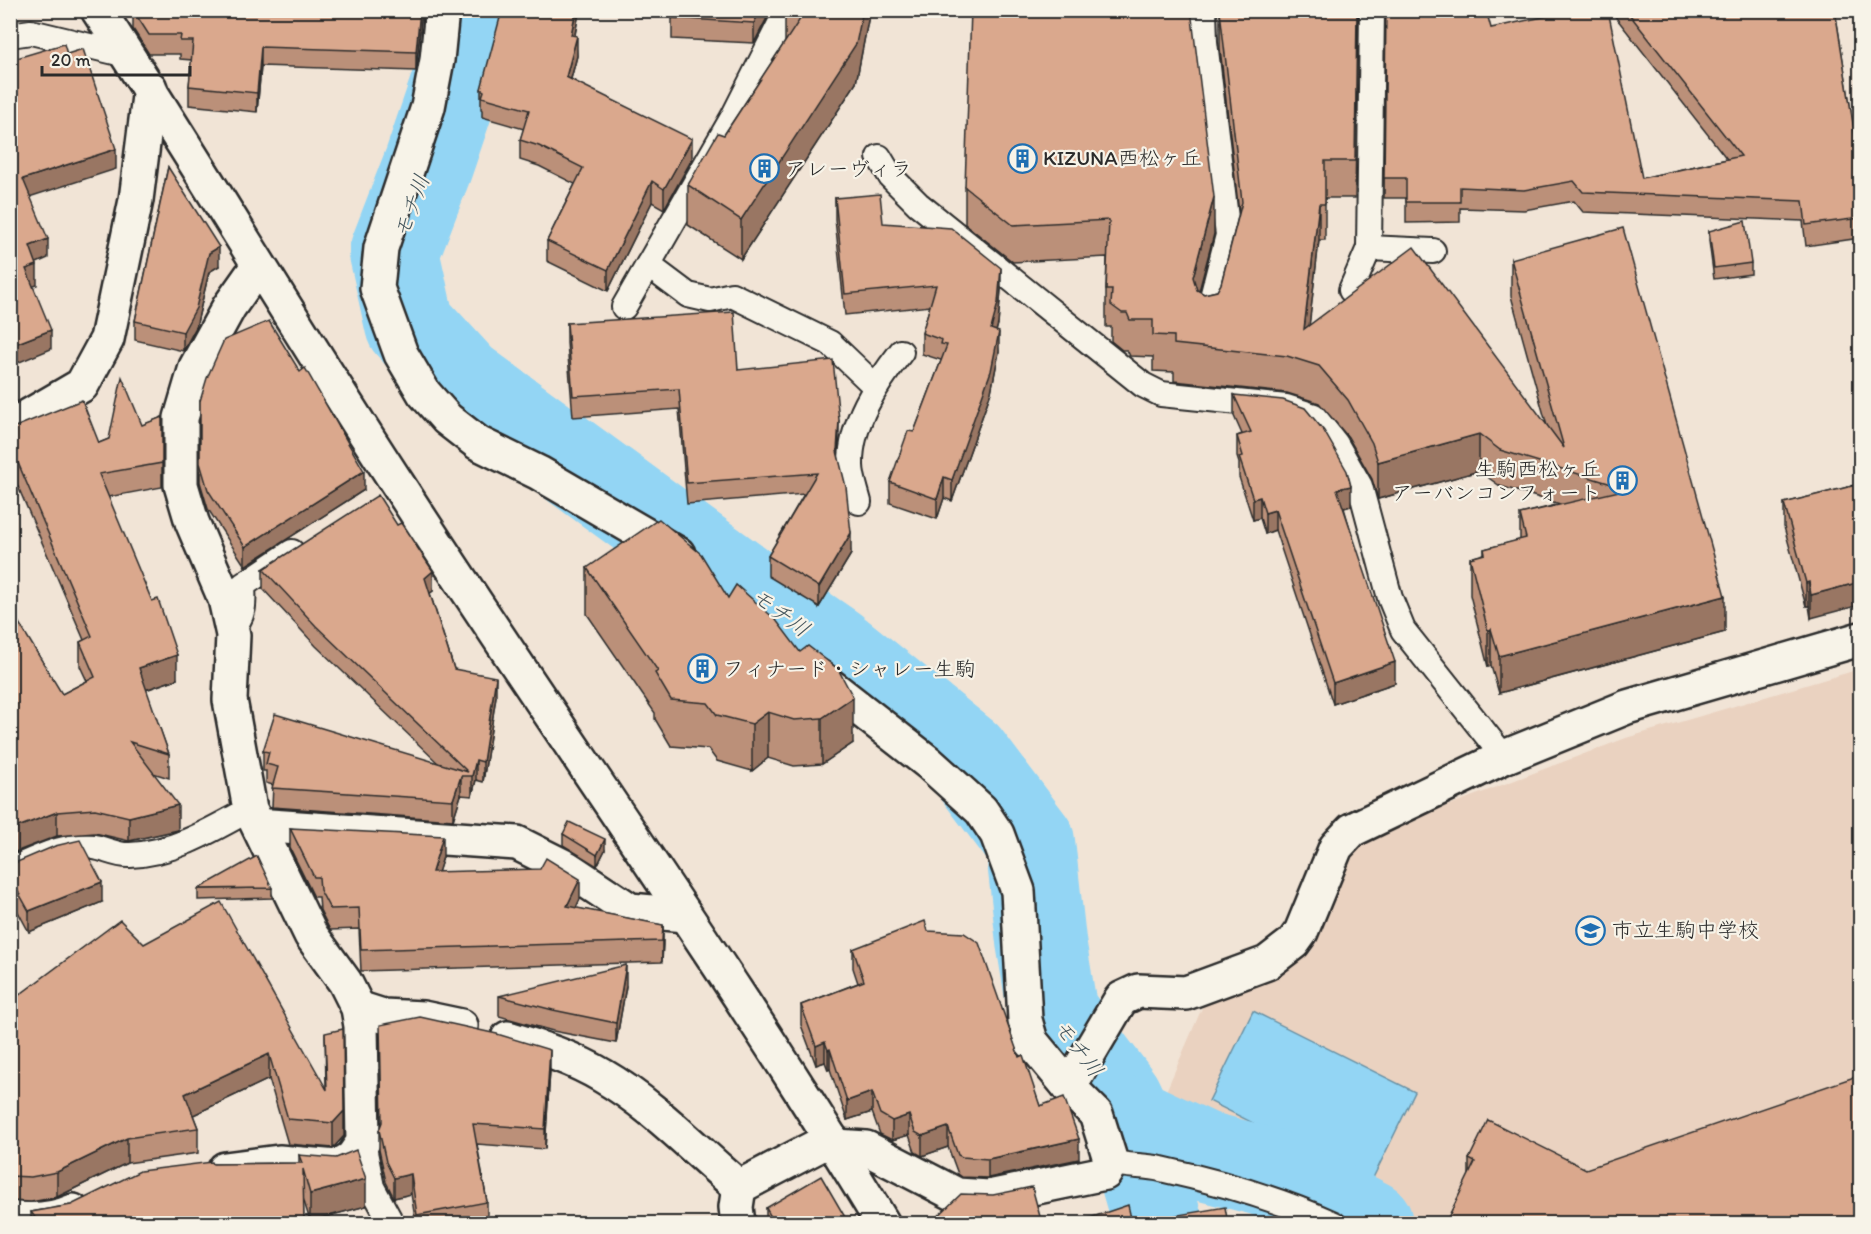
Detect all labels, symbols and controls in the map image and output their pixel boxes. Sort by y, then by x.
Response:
scale bar [42,39,190,77]
text: 20 m [51,49,91,71]
building icon: KIZUNA西松ヶ丘 [1006,142,1038,174]
place label: KIZUNA西松ヶ丘 [1043,145,1202,170]
building icon: アレーヴィラ [748,153,780,185]
place label: アレーヴィラ [785,156,912,181]
water label: モチ川 [387,171,435,242]
place label: 生駒西松ヶ丘 アーバンコンフォート [1392,456,1601,505]
building icon: 生駒西松ヶ丘 アーバンコンフォート [1606,465,1638,497]
water label: モチ川 [746,582,815,643]
building icon: フィナード・シャレー生駒 [686,653,718,685]
place label: フィナード・シャレー生駒 [723,656,976,681]
school or university icon: 市立生駒中学校 [1575,914,1607,946]
place label: 市立生駒中学校 [1612,917,1759,942]
water label: モチ川 [1048,1014,1109,1083]

